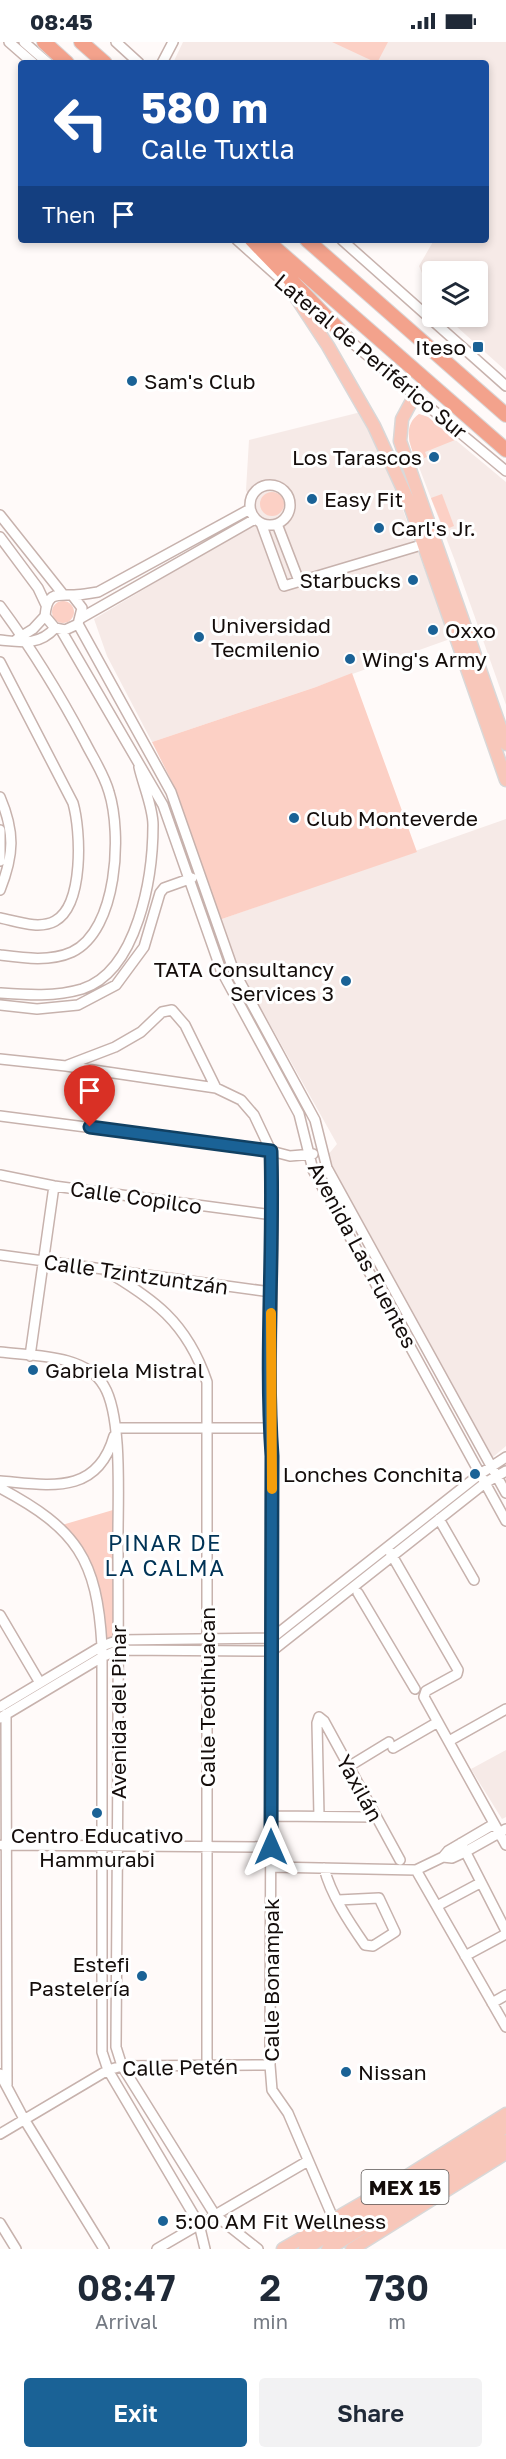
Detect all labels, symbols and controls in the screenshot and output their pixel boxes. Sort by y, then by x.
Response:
text: 08:45 [30,8,93,35]
text: 580 m [141,82,268,132]
icon: left [42,84,120,162]
text: Calle Tuxtla [141,133,295,165]
icon: arrive [107,198,140,231]
text: Then [42,201,95,228]
map controls [422,261,488,327]
button: layers [422,261,488,327]
street label: Lateral de Periférico Sur [269,268,473,444]
place label: Iteso [415,334,466,360]
marker: Iteso [471,340,485,354]
place label: Sam's Club [144,368,255,394]
marker: Sam's Club [125,374,139,388]
place label: Los Tarascos [292,444,422,470]
marker: Los Tarascos [427,450,441,464]
place label: Easy Fit [324,486,403,512]
marker: Easy Fit [305,492,319,506]
place label: Carl's Jr. [391,515,476,541]
marker: Carl's Jr. [372,521,386,535]
place label: Starbucks [299,567,401,593]
marker: Starbucks [406,573,420,587]
place label: Universidad Tecmilenio [211,612,331,662]
place label: Oxxo [445,617,496,643]
marker: Oxxo [426,623,440,637]
marker: Universidad Tecmilenio [192,630,206,644]
place label: Wing's Army [362,646,487,672]
marker: Wing's Army [343,652,357,666]
place label: Club Monteverde [306,805,478,831]
marker: Club Monteverde [287,811,301,825]
place label: TATA Consultancy Services 3 [154,956,334,1006]
marker: TATA Consultancy Services 3 [339,974,353,988]
pin [64,1065,115,1127]
icon: arrive [73,1074,106,1107]
street label: Avenida Las Fuentes [303,1157,423,1353]
street label: Calle Copilco [68,1175,204,1219]
street label: Calle Tzintzuntzán [42,1248,230,1300]
place label: Gabriela Mistral [45,1357,204,1383]
marker: Gabriela Mistral [26,1363,40,1377]
place label: Lonches Conchita [283,1461,463,1487]
marker: Lonches Conchita [468,1467,482,1481]
district label: PINAR DE LA CALMA [105,1529,225,1581]
street label: Calle Teotihuacan [194,1607,220,1787]
street label: Avenida del Pinar [105,1625,131,1799]
street label: Yaxilán [331,1750,389,1826]
marker: Centro Educativo Hammurabi [90,1806,104,1820]
position arrow [239,1815,303,1879]
place label: Centro Educativo Hammurabi [11,1822,183,1872]
street label: Calle Bonampak [258,1898,284,2062]
place label: Estefi Pastelería [29,1951,130,2001]
marker: Estefi Pastelería [135,1969,149,1983]
street label: Calle Petén [122,2053,238,2081]
place label: Nissan [358,2059,427,2085]
marker: Nissan [339,2065,353,2079]
road number: MEX 15 [362,2170,448,2204]
place label: 5:00 AM Fit Wellness [175,2208,386,2234]
marker: 5:00 AM Fit Wellness [156,2214,170,2228]
text: 08:47 [77,2266,176,2309]
text: 2 [260,2266,281,2309]
text: 730 [365,2266,429,2309]
text: Arrival [95,2309,158,2333]
text: min [253,2309,288,2333]
text: m [388,2309,406,2333]
button: Exit [24,2378,247,2447]
button: Share [259,2378,482,2447]

